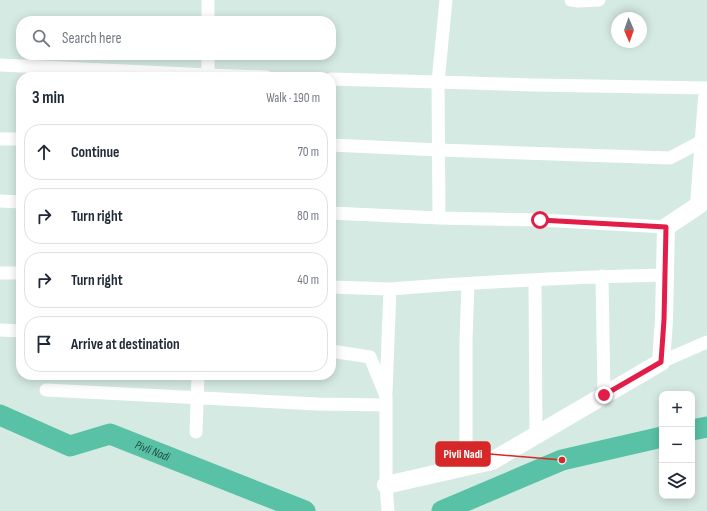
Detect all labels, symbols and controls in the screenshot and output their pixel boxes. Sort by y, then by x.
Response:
north arrow [611,12,647,48]
search box [16,16,336,60]
icon: search [30,27,52,49]
text: Search here [62,29,122,48]
text: 3 min [32,88,65,108]
text: Walk · 190 m [266,90,320,106]
icon: ahead [33,141,55,163]
text: Continue [71,143,120,162]
text: 70 m [298,144,319,160]
icon: right [33,205,55,227]
text: Turn right [71,207,123,226]
text: 80 m [297,208,319,224]
route start [531,211,549,229]
icon: right [33,269,55,291]
text: Turn right [71,271,123,290]
text: 40 m [297,272,319,288]
icon: arrive [33,333,55,355]
text: Arrive at destination [71,335,180,354]
route end [595,386,613,404]
map controls [659,391,695,499]
button: + [659,391,695,427]
button: − [659,427,695,463]
water label: Pivli Nadi [133,438,173,465]
callout: Pivli Nadi [436,442,490,466]
text: Pivli Nadi [444,447,482,462]
button: layers [659,463,695,499]

